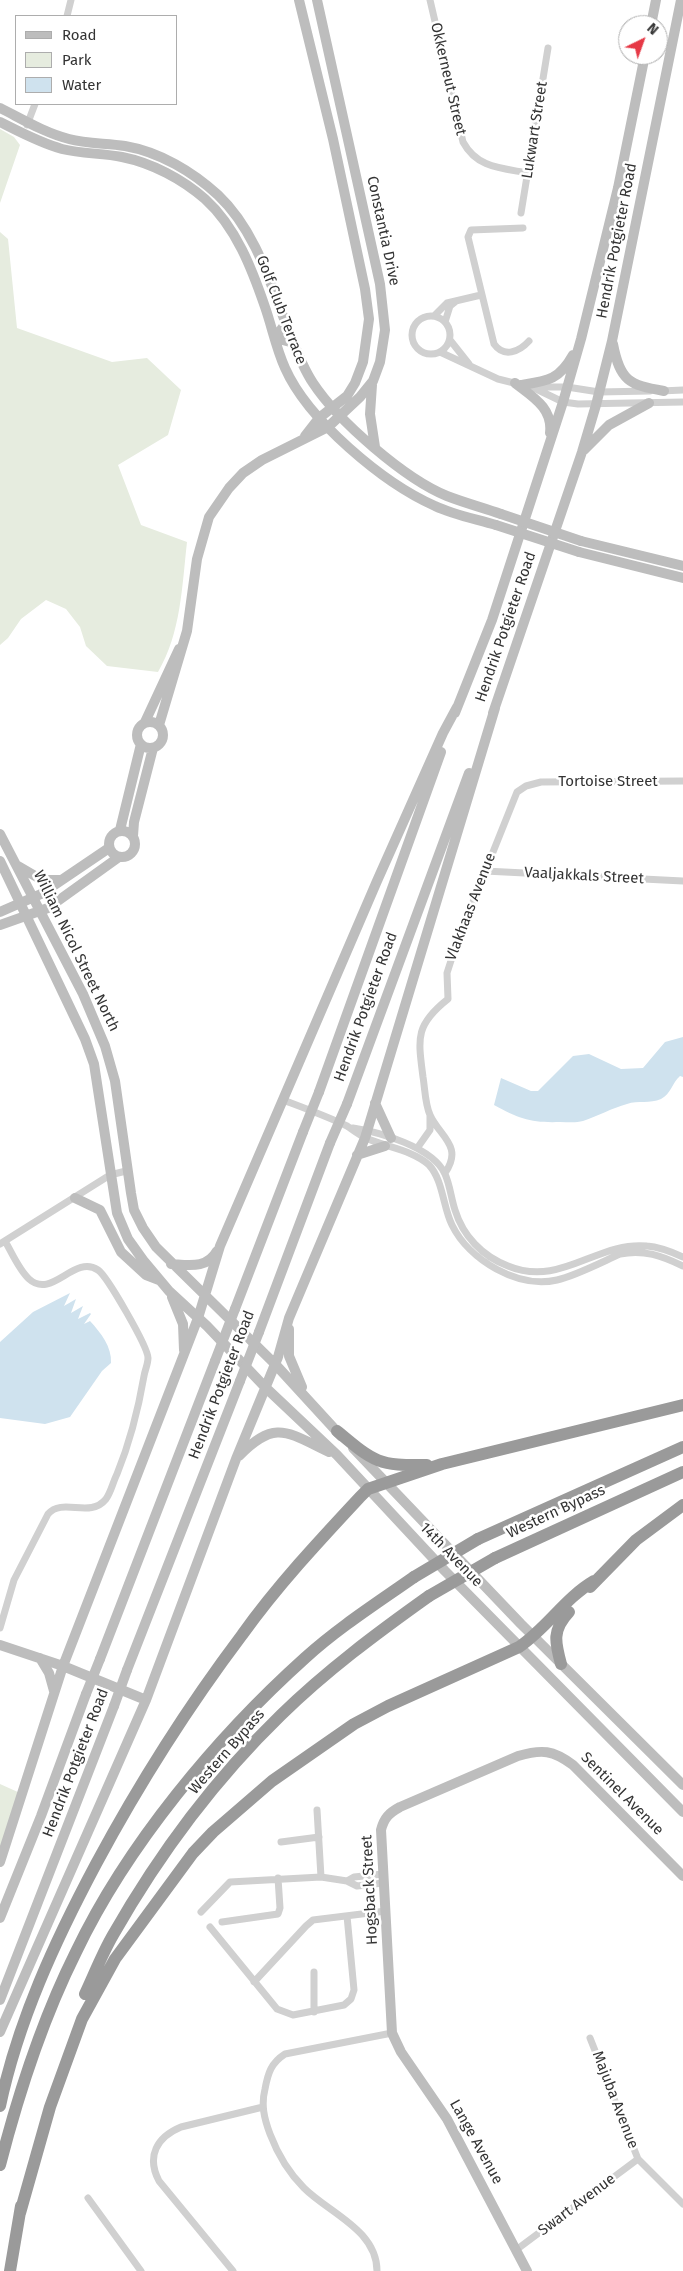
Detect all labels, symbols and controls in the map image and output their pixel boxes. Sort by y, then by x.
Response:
legend [15,15,178,105]
north arrow [618,15,668,65]
text: N [644,20,662,39]
street label: Okkerneut Street [426,21,470,137]
text: Road [62,26,97,44]
text: Park [62,51,92,69]
text: Water [62,76,101,94]
street label: Lukwart Street [518,80,552,180]
street label: Hendrik Potgieter Road [593,162,641,320]
street label: Constantia Drive [363,174,403,288]
street label: Golf Club Terrace [252,253,310,367]
street label: Hendrik Potgieter Road [472,549,540,705]
street label: Tortoise Street [558,773,658,791]
street label: Vlakhaas Avenue [442,850,500,964]
street label: Vaaljakkals Street [524,864,644,888]
street label: William Nicol Street North [29,868,123,1034]
street label: Hendrik Potgieter Road [331,930,401,1084]
street label: Hendrik Potgieter Road [185,1308,259,1462]
street label: Western Bypass [504,1481,608,1543]
street label: 14th Avenue [416,1519,486,1591]
street label: Hendrik Potgieter Road [39,1686,113,1840]
street label: Western Bypass [185,1706,269,1798]
street label: Sentinel Avenue [577,1749,667,1839]
street label: Hogsback Street [358,1835,382,1945]
street label: Majuba Avenue [588,2049,642,2151]
street label: Lange Avenue [445,2097,507,2187]
street label: Swart Avenue [535,2170,619,2240]

